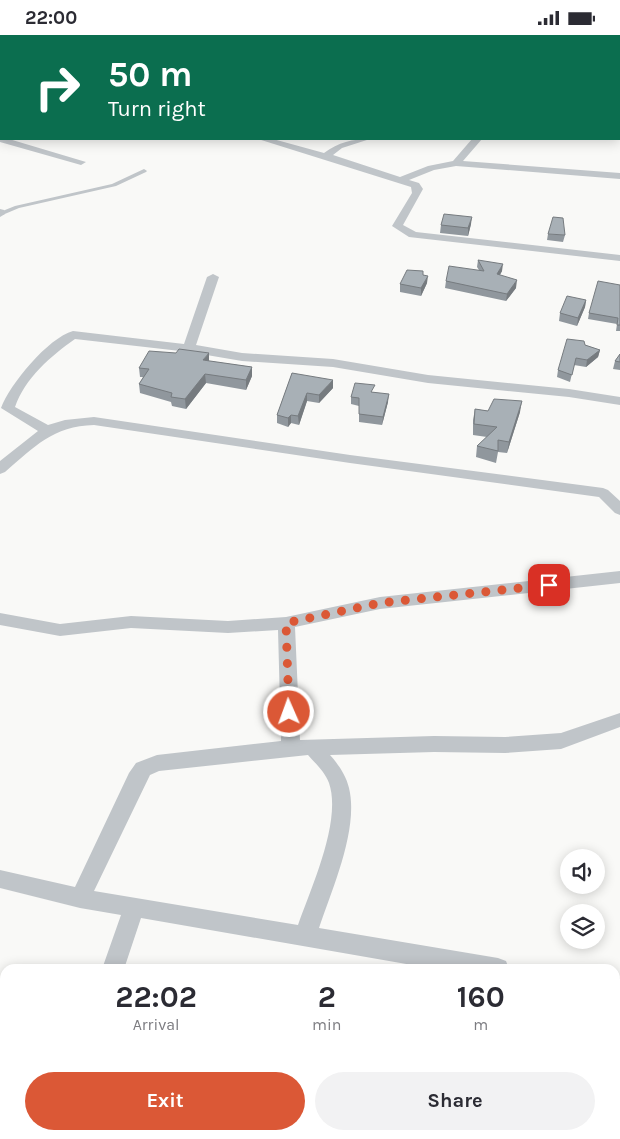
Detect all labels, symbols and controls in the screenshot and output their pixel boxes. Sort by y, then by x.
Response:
text: 22:00 [25,7,77,29]
text: 50 m [108,54,193,95]
icon: right [25,55,90,120]
text: Turn right [108,96,206,122]
pin [528,564,570,606]
icon: arrive [535,571,563,599]
position arrow [262,685,314,737]
map controls [560,849,605,949]
button: sound [560,849,605,894]
button: layers [560,904,605,949]
text: 22:02 [115,979,197,1015]
text: 2 [318,979,336,1015]
text: 160 [457,979,505,1015]
text: Arrival [133,1015,179,1034]
text: min [312,1015,342,1034]
text: m [473,1015,488,1034]
button: Exit [25,1072,305,1130]
button: Share [315,1072,595,1130]

